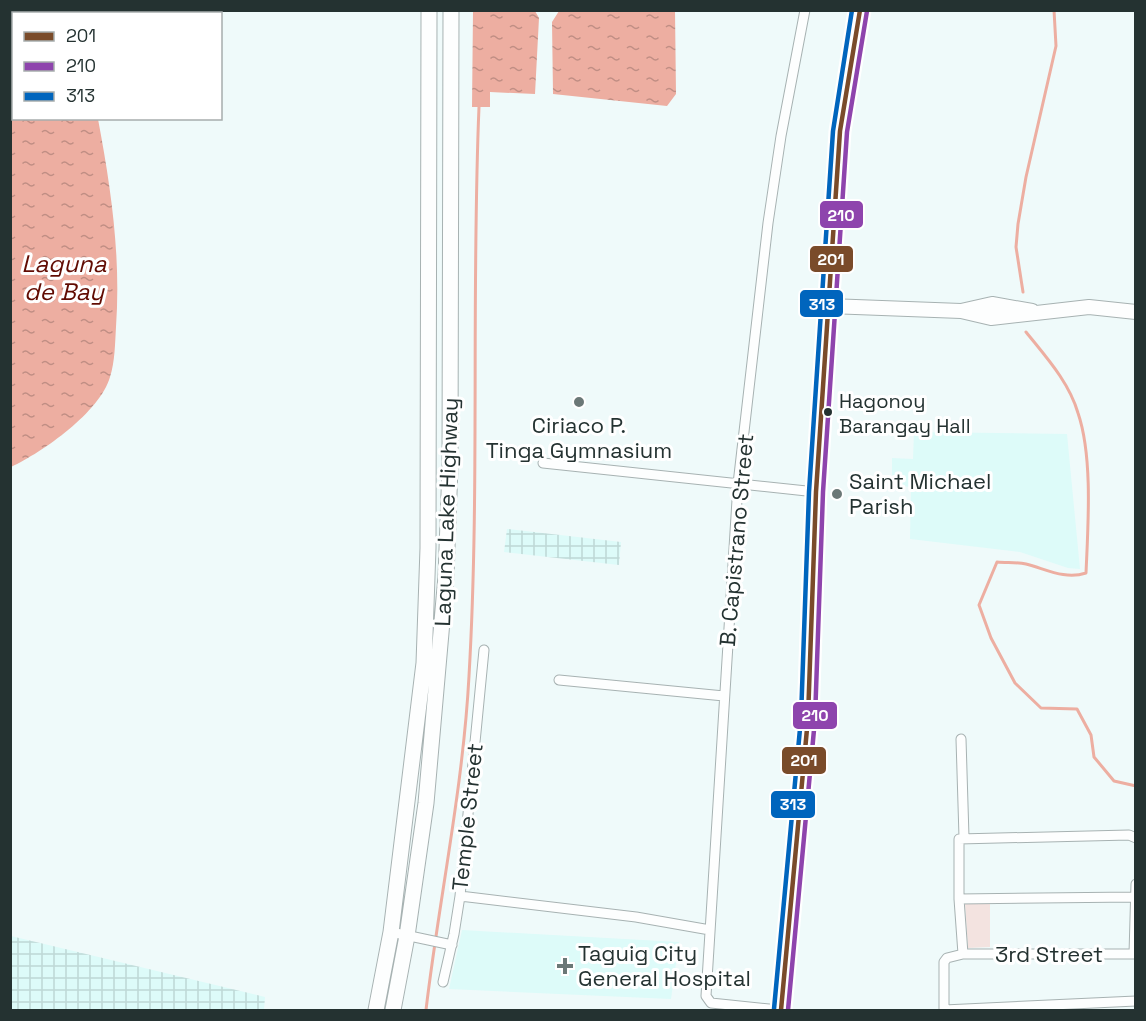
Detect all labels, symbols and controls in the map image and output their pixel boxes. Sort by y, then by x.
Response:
legend [12,12,222,120]
text: 201 [66,24,96,47]
text: 210 [66,54,96,77]
text: 313 [66,84,95,107]
line badge: 210 [819,200,864,229]
text: 210 [827,205,855,226]
line badge: 201 [809,245,854,273]
water label: Laguna de Bay [21,248,107,307]
text: 201 [817,249,845,270]
line badge: 313 [799,289,844,318]
text: 313 [809,294,835,315]
place label: Hagonoy Barangay Hall [839,388,971,439]
marker: Ciriaco P. Tinga Gymnasium [572,395,586,409]
street label: Laguna Lake Highway [428,397,464,627]
marker: Hagonoy Barangay Hall [822,406,834,418]
place label: Ciriaco P. Tinga Gymnasium [486,411,672,464]
street label: B. Capistrano Street [713,432,759,648]
place label: Saint Michael Parish [849,467,991,520]
marker: Saint Michael Parish [830,487,844,501]
line badge: 210 [792,701,838,730]
text: 210 [801,705,829,726]
street label: Temple Street [445,742,489,892]
line badge: 201 [781,746,827,775]
text: 201 [790,750,818,771]
line badge: 313 [770,790,816,819]
text: 313 [780,794,806,815]
place label: Taguig City General Hospital [578,939,751,992]
street label: 3rd Street [995,940,1103,968]
marker: Taguig City General Hospital [556,957,574,975]

